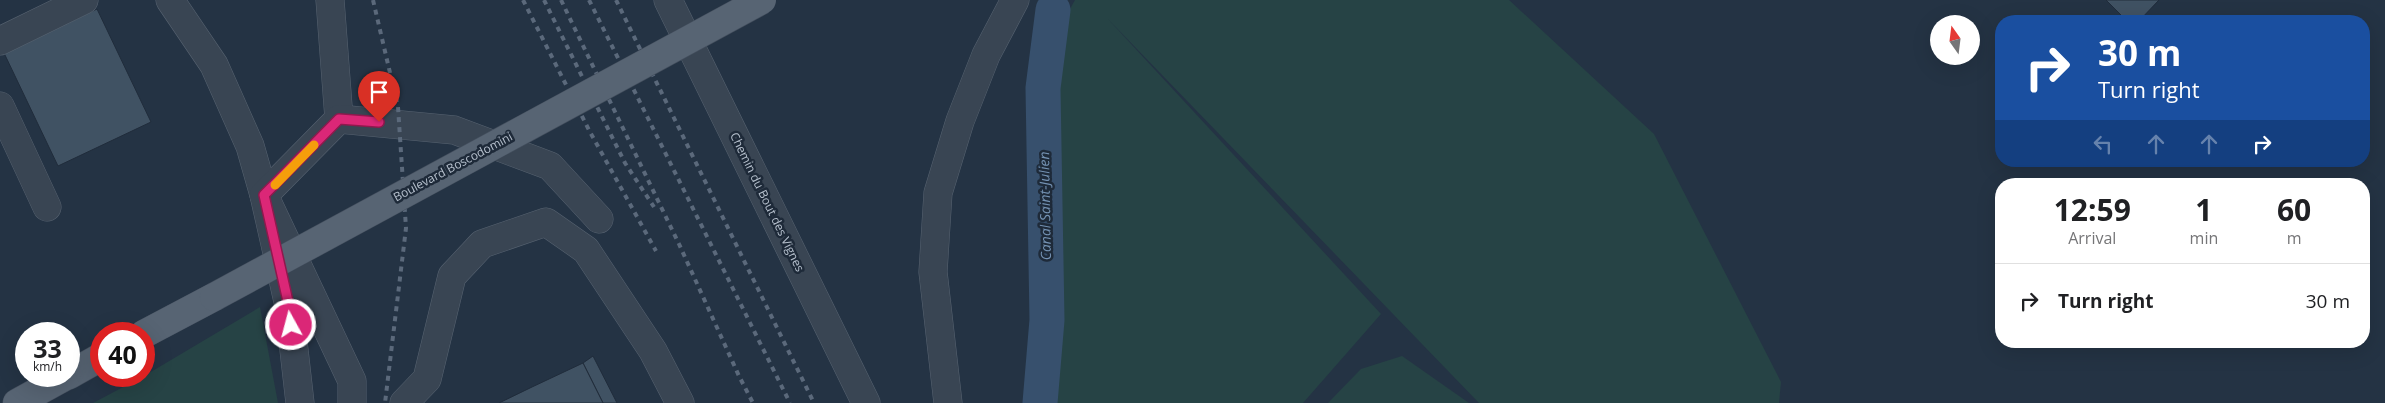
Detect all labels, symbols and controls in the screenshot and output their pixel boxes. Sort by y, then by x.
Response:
north arrow [1930,15,1980,65]
map controls [1930,15,1980,65]
text: 30 m [2098,29,2181,76]
icon: right [2015,35,2080,100]
pin [358,71,400,122]
text: Turn right [2098,74,2200,104]
icon: arrive [365,78,393,106]
street label: Boulevard Boscodomini [390,128,515,205]
street label: Chemin du Bout des Vignes [726,129,809,275]
icon: left [2089,130,2117,158]
icon: ahead [2142,130,2170,158]
icon: ahead [2195,130,2223,158]
icon: right [2248,130,2276,158]
water label: Canal Saint-Julien [1034,151,1055,261]
text: 12:59 [2054,189,2131,230]
text: 1 [2195,189,2212,230]
text: 60 [2277,189,2311,230]
text: Arrival [2068,227,2116,249]
text: min [2190,227,2218,249]
text: m [2287,227,2302,249]
icon: right [2015,287,2043,315]
text: Turn right [2058,288,2153,314]
text: 30 m [2306,288,2350,314]
position arrow [264,298,316,350]
speed limit sign: 40 [90,322,155,387]
text: 33 [33,331,62,365]
text: km/h [33,358,62,375]

